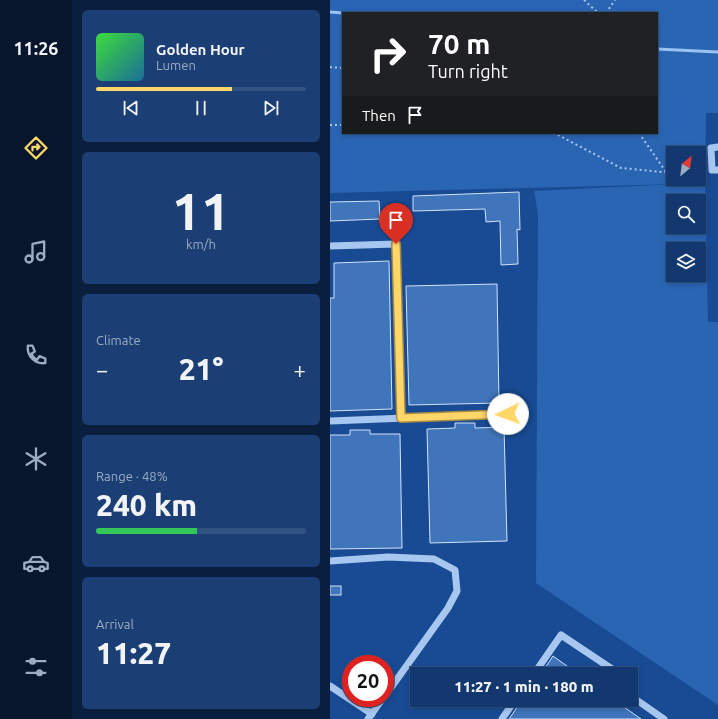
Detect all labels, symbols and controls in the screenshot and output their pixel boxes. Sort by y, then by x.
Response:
icon: right [362,28,414,80]
text: 70 m [428,28,490,59]
text: 11:26 [13,38,59,58]
text: Golden Hour [156,41,245,58]
text: Lumen [156,58,196,72]
text: Turn right [428,61,508,81]
icon: previous [120,97,142,119]
icon: pause [190,97,212,119]
icon: next [260,97,282,119]
icon: arrive [404,104,426,126]
text: Then [362,107,396,124]
icon: directions [22,134,50,162]
north arrow [666,146,706,186]
map controls [666,146,706,282]
text: 11 [172,182,230,240]
button: search [666,194,706,234]
pin [379,203,413,244]
icon: arrive [385,209,407,231]
text: km/h [186,237,216,251]
icon: music [22,238,50,266]
button: layers [666,242,706,282]
text: Climate [96,333,141,347]
icon: phone [22,341,50,369]
text: 21° [179,352,223,386]
text: − [96,357,108,382]
text: + [294,357,306,382]
position arrow [487,393,529,435]
icon: climate [22,445,50,473]
text: Range · 48% [96,469,168,483]
text: 240 km [96,488,197,522]
icon: car [22,549,50,577]
text: Arrival [96,617,134,631]
text: 11:27 [96,636,171,670]
icon: filters [22,653,50,681]
speed limit sign: 20 [342,655,394,707]
text: 11:27 · 1 min · 180 m [454,678,594,695]

